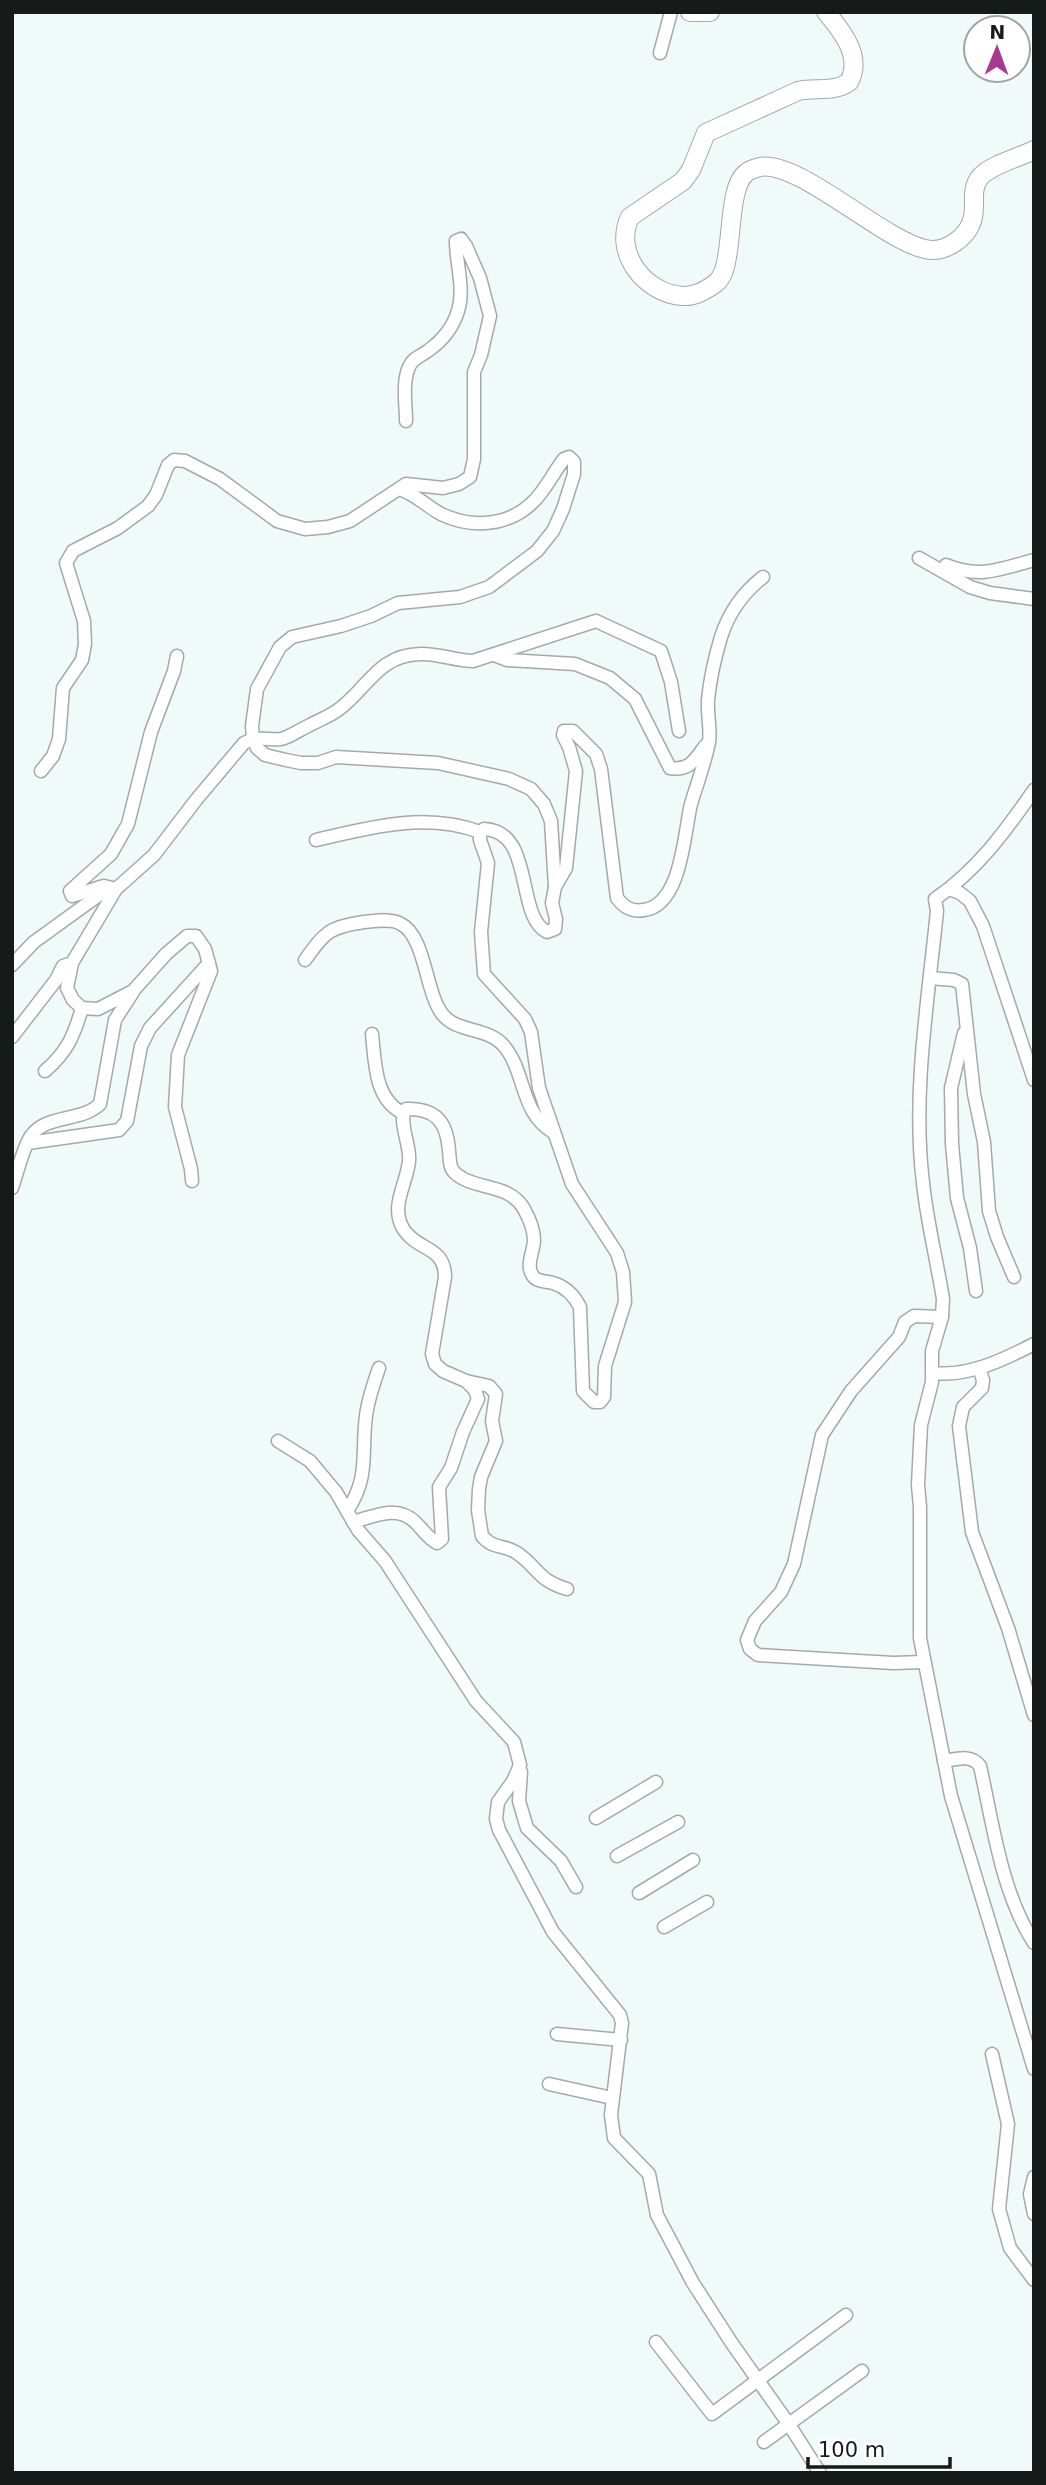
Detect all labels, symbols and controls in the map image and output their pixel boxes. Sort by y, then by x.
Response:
north arrow [962,14,1032,84]
text: N [989,21,1005,43]
scale bar [808,2426,950,2470]
text: 100 m [818,2438,885,2462]

